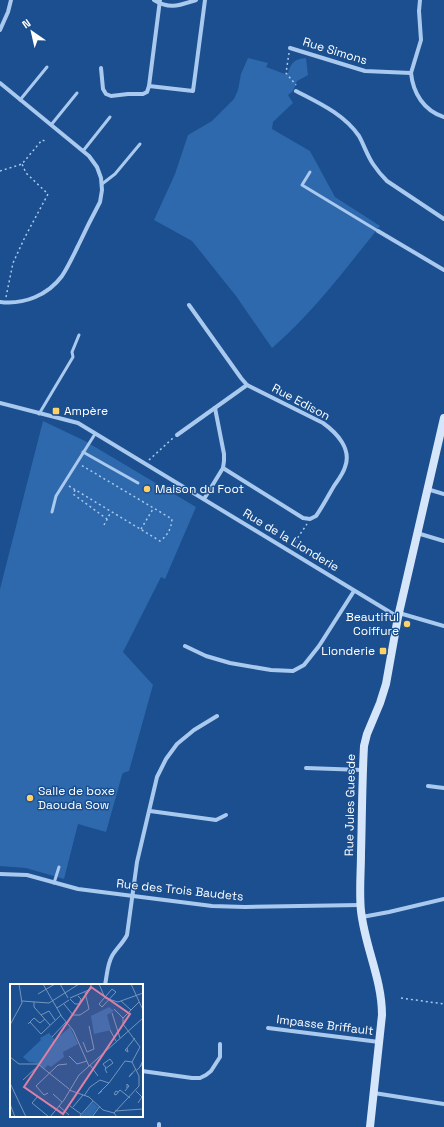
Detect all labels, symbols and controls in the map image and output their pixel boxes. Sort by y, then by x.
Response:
north arrow [12,12,52,52]
text: N [19,16,33,32]
street label: Rue Simons [301,34,369,68]
street label: Rue Edison [269,380,333,424]
place label: Ampère [64,403,108,419]
marker: Ampère [51,406,61,416]
place label: Maison du Foot [155,481,244,497]
marker: Maison du Foot [142,484,152,494]
street label: Rue de la Lionderie [240,505,342,575]
place label: Beautiful Coiffure [346,609,399,639]
marker: Beautiful Coiffure [402,619,412,629]
place label: Lionderie [321,643,375,659]
marker: Lionderie [378,646,388,656]
street label: Rue Jules Guesde [341,754,359,856]
place label: Salle de boxe Daouda Sow [38,783,115,813]
marker: Salle de boxe Daouda Sow [25,793,35,803]
street label: Rue des Trois Baudets [116,875,244,905]
inset map [10,984,143,1117]
street label: Impasse Briffault [276,1011,374,1039]

